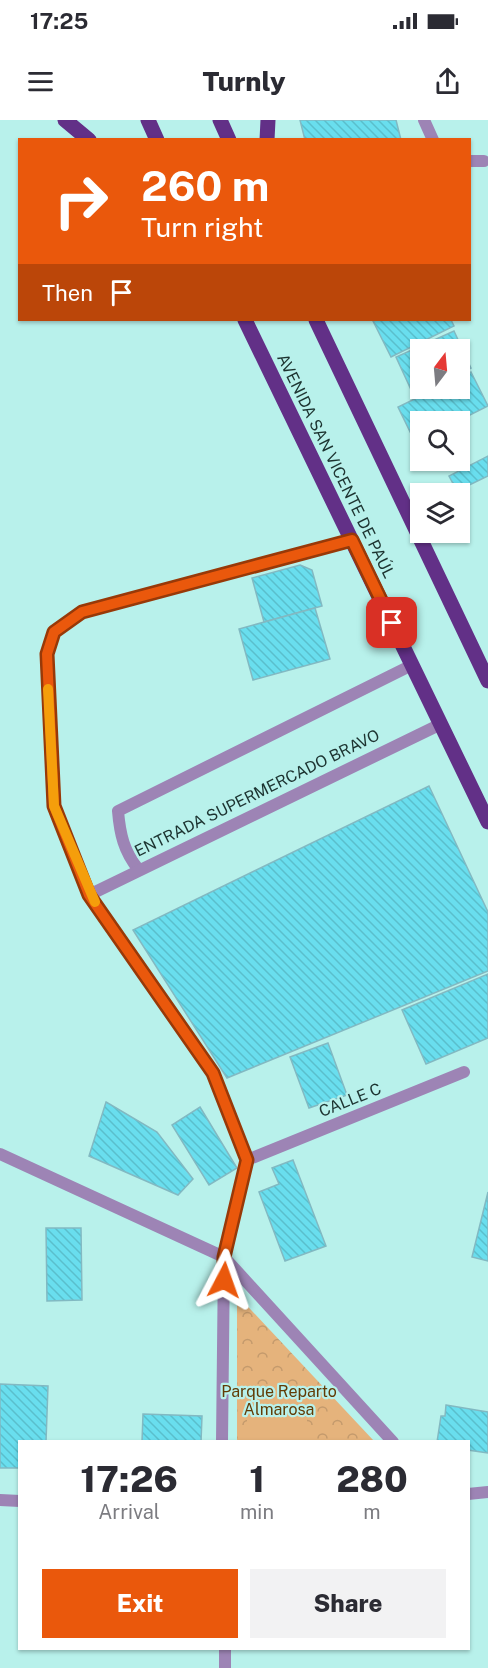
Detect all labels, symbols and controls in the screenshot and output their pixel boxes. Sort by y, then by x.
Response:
text: 17:25 [30,8,88,34]
icon: menu [24,65,57,98]
text: Turnly [202,65,286,97]
icon: share [431,65,464,98]
text: 260 m [141,161,269,210]
icon: right [42,162,120,240]
text: Turn right [141,211,264,243]
icon: arrive [105,276,138,309]
text: Then [42,280,93,306]
north arrow [410,339,470,399]
map controls [410,339,470,543]
street label: AVENIDA SAN VICENTE DE PAÚL [273,350,400,581]
button: search [410,411,470,471]
button: layers [410,483,470,543]
pin [366,597,417,648]
icon: arrive [375,606,408,639]
street label: ENTRADA SUPERMERCADO BRAVO [132,725,382,861]
street label: CALLE C [316,1079,384,1121]
position arrow [192,1248,256,1312]
park label: Parque Reparto Almarosa [221,1382,337,1419]
text: 17:26 [80,1458,178,1500]
text: 1 [249,1458,265,1500]
text: 280 [336,1458,408,1500]
text: Arrival [98,1500,160,1524]
text: min [240,1500,274,1524]
text: m [363,1500,381,1524]
button: Exit [42,1569,238,1638]
button: Share [250,1569,446,1638]

